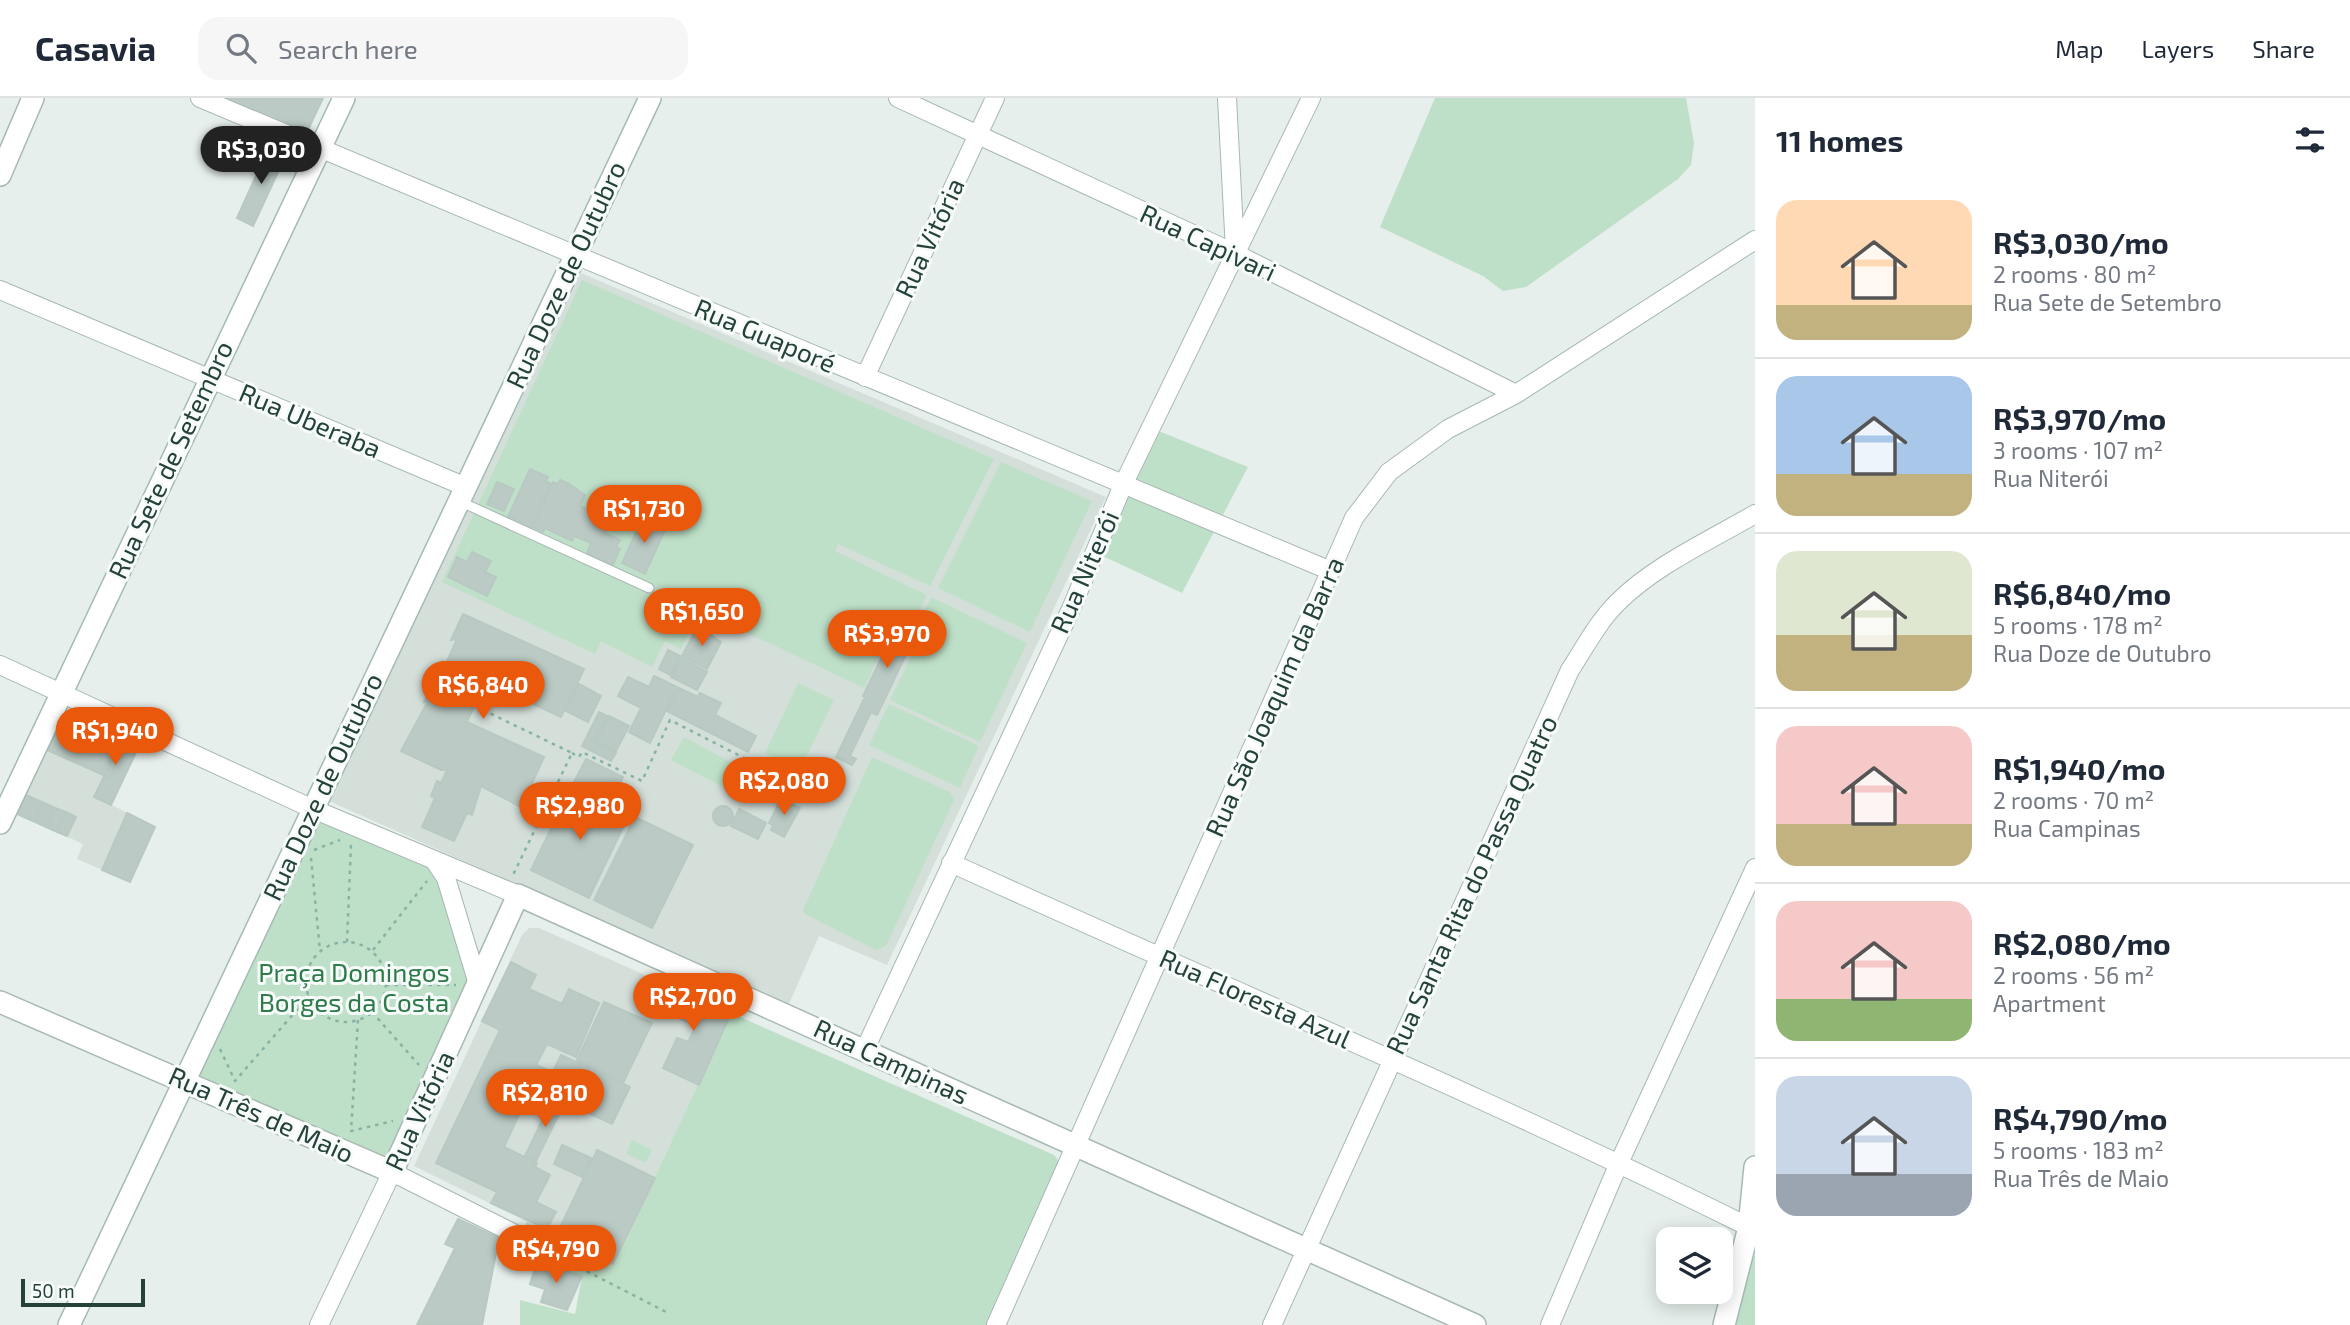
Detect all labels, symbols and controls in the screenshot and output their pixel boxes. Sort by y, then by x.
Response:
search box [198,17,688,80]
text: Casavia [35,28,156,68]
icon: search [222,29,260,67]
text: Search here [278,33,418,64]
text: Map [2055,34,2103,63]
text: Layers [2141,34,2214,63]
text: Share [2252,34,2315,63]
icon: filters [2291,121,2329,159]
text: 11 homes [1776,122,1903,158]
pin: R$3,030 [196,126,326,186]
text: R$3,030 [217,135,305,163]
street label: Rua Doze de Outubro [498,156,631,393]
street label: Rua Vitória [887,173,970,302]
street label: Rua Capivari [1136,197,1282,287]
text: R$3,030/mo [1993,224,2169,260]
icon: home [1832,228,1916,312]
text: 2 rooms · 80 m² [1993,260,2156,288]
text: Rua Sete de Setembro [1993,288,2222,316]
street label: Rua Guaporé [690,291,841,378]
street label: Rua Sete de Setembro [101,336,238,583]
street label: Rua Uberaba [235,376,386,463]
text: R$3,970/mo [1993,400,2166,436]
icon: home [1832,404,1916,488]
text: 3 rooms · 107 m² [1993,436,2163,464]
text: Rua Niterói [1993,464,2109,492]
pin: R$1,730 [579,486,709,545]
text: R$1,730 [603,494,685,522]
street label: Rua Niterói [1043,505,1124,637]
street label: Rua São Joaquim da Barra [1198,552,1349,841]
text: R$6,840/mo [1993,575,2171,611]
icon: home [1832,579,1916,663]
pin: R$1,650 [637,588,767,648]
text: R$1,650 [660,597,744,625]
pin: R$3,970 [822,610,952,670]
text: 5 rooms · 178 m² [1993,611,2163,639]
text: R$3,970 [843,619,931,647]
text: Rua Doze de Outubro [1993,639,2212,667]
pin: R$6,840 [418,662,548,721]
street label: Rua Doze de Outubro [255,668,388,905]
text: R$6,840 [438,670,528,698]
pin: R$1,940 [50,708,180,767]
street label: Rua Santa Rita do Passa Quatro [1378,710,1563,1059]
text: R$1,940 [72,716,158,744]
text: R$1,940/mo [1993,750,2166,786]
icon: home [1832,754,1916,838]
pin: R$2,080 [719,758,849,817]
text: R$2,080 [739,766,829,794]
pin: R$2,980 [515,782,645,842]
text: 2 rooms · 70 m² [1993,786,2154,814]
text: R$2,980 [535,791,625,819]
text: Rua Campinas [1993,814,2141,842]
text: R$2,080/mo [1993,925,2171,961]
icon: home [1832,929,1916,1013]
street label: Rua Floresta Azul [1155,942,1356,1054]
park label: Praça Domingos Borges da Costa [258,956,450,1017]
text: 2 rooms · 56 m² [1993,961,2154,989]
pin: R$2,700 [628,974,758,1033]
text: R$2,700 [649,982,737,1010]
text: Apartment [1993,989,2106,1017]
street label: Rua Campinas [809,1011,974,1110]
street label: Rua Vitória [377,1046,460,1175]
street label: Rua Três de Maio [164,1059,359,1168]
pin: R$2,810 [480,1070,610,1129]
text: R$2,810 [502,1078,588,1106]
text: R$4,790/mo [1993,1100,2167,1136]
icon: home [1832,1104,1916,1188]
text: 5 rooms · 183 m² [1993,1136,2164,1164]
text: Rua Três de Maio [1993,1164,2169,1192]
pin: R$4,790 [491,1226,621,1285]
map controls [1656,1227,1733,1304]
button: layers [1656,1227,1733,1304]
text: R$4,790 [512,1234,600,1262]
scale bar [21,1276,145,1308]
text: 50 m [32,1279,75,1302]

